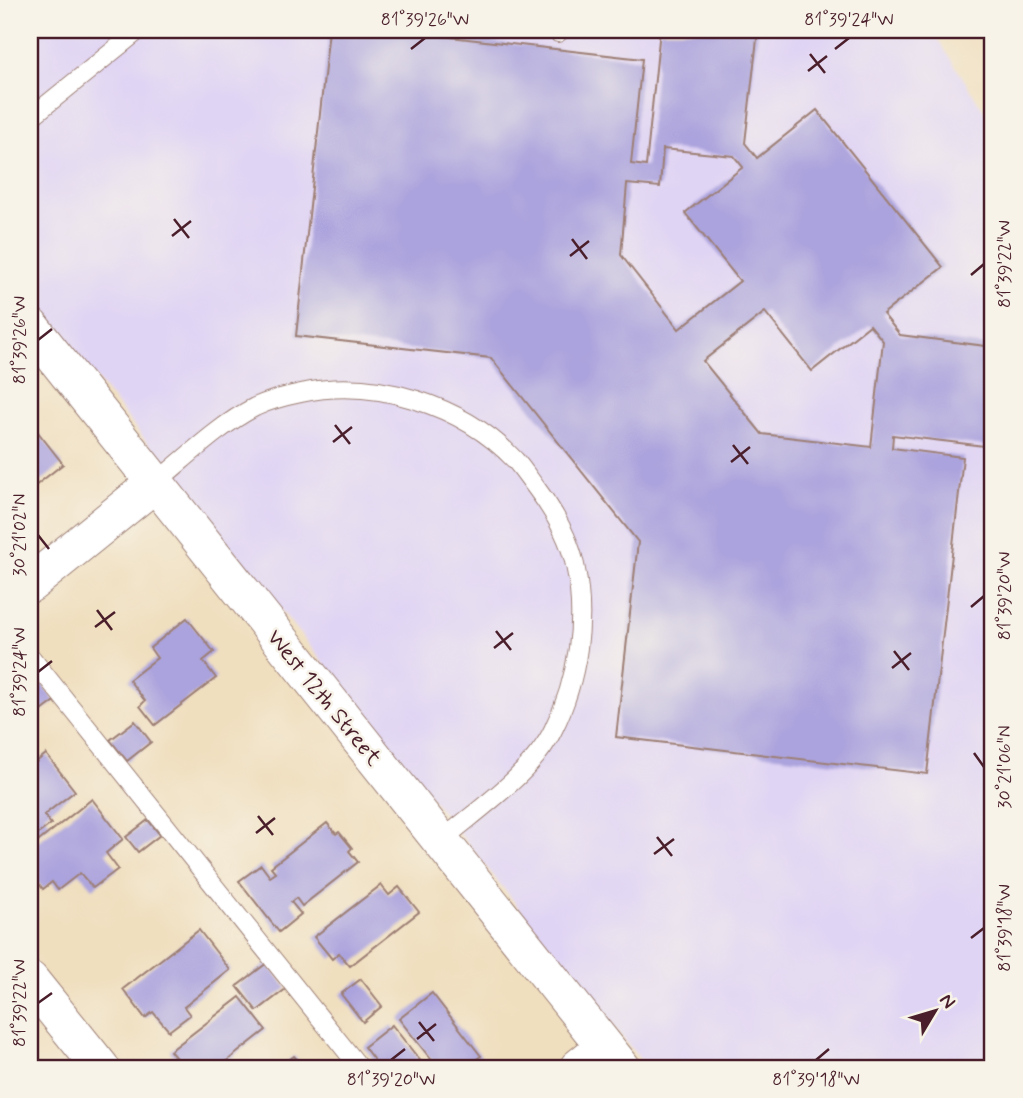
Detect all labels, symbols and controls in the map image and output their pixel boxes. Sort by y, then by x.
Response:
text: 81°39'26"W [381,8,469,32]
text: 81°39'24"W [804,8,894,32]
text: 81°39'22"W [993,220,1017,308]
text: 81°39'26"W [8,296,32,384]
text: 30°21'02"N [8,494,32,577]
text: 81°39'20"W [993,552,1017,640]
street label: West 12th Street [259,624,388,773]
text: 81°39'24"W [8,627,32,717]
text: 30°21'06"N [993,725,1017,809]
text: 81°39'18"W [993,884,1017,972]
text: 81°39'22"W [8,959,32,1047]
north arrow [900,976,970,1046]
text: N [933,989,961,1014]
text: 81°39'20"W [347,1068,435,1092]
text: 81°39'18"W [772,1068,860,1092]

